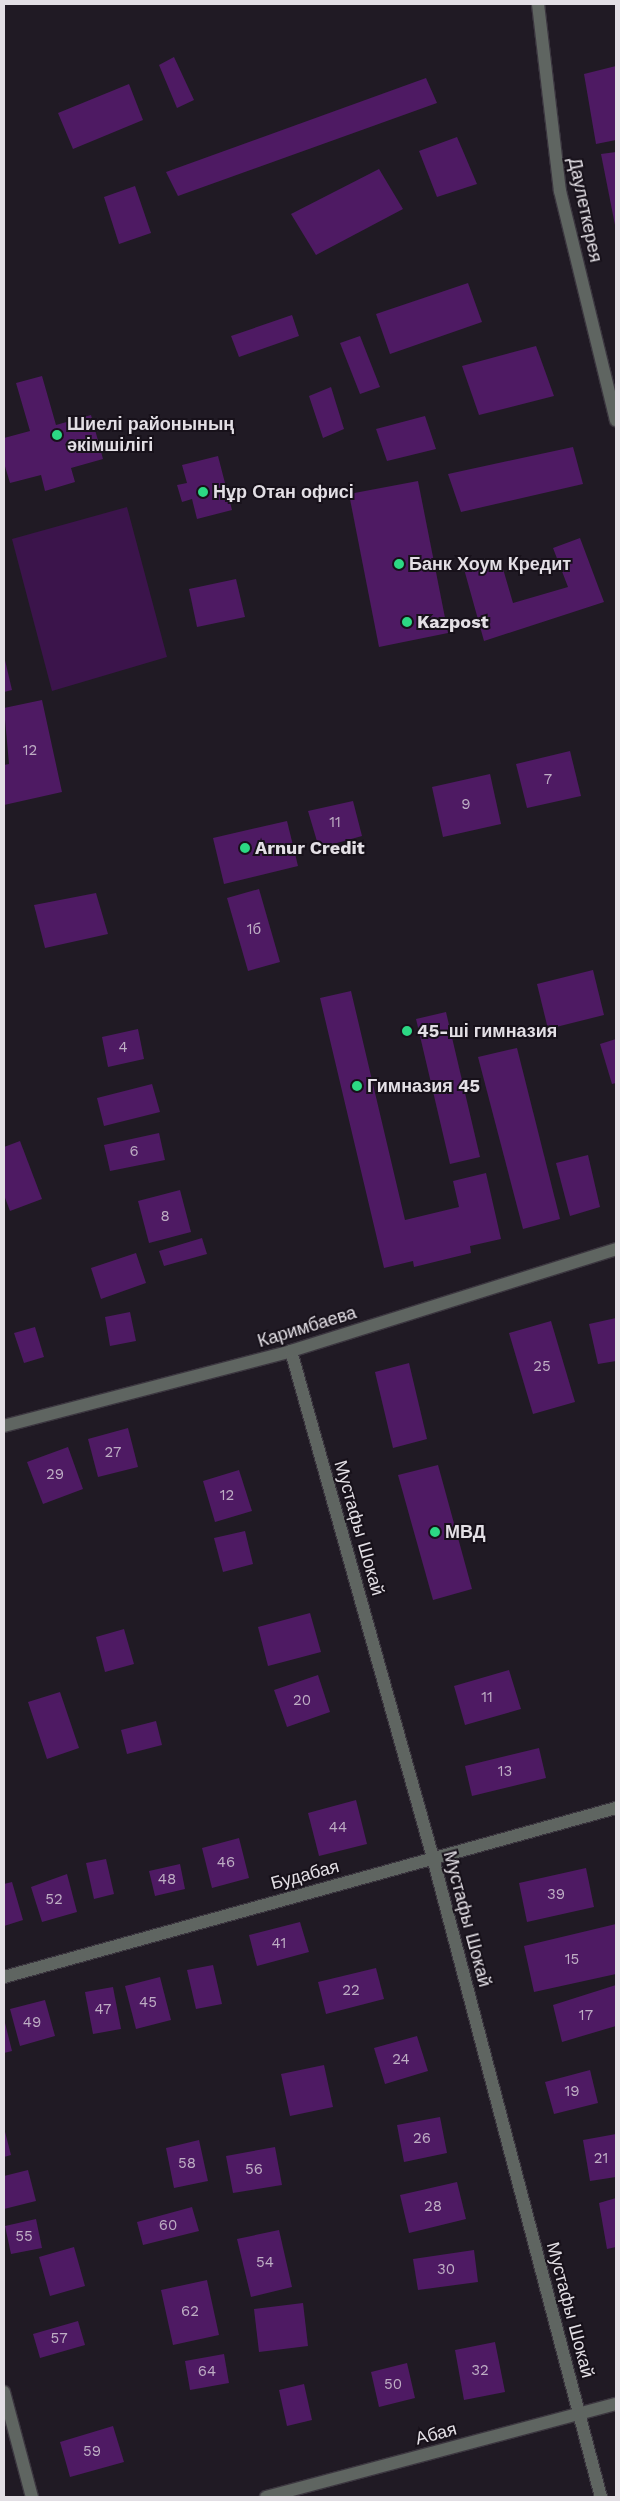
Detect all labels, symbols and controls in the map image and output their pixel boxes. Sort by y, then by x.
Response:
street label: Даулеткерея [563,156,607,264]
place label: Шиелі районының әкімшілігі [67,414,234,456]
marker: Шиелі районының әкімшілігі [51,429,63,441]
place label: Нұр Отан офисі [213,481,354,503]
marker: Нұр Отан офисі [197,486,209,498]
place label: Банк Хоум Кредит [409,553,571,575]
marker: Банк Хоум Кредит [393,558,405,570]
place label: Kazpost [417,611,489,633]
marker: Kazpost [401,616,413,628]
house number: 12 [23,742,37,760]
house number: 7 [544,771,552,789]
house number: 9 [461,796,471,814]
house number: 11 [329,814,341,832]
place label: Arnur Credit [255,837,365,859]
marker: Arnur Credit [239,842,251,854]
house number: 1б [247,921,261,939]
place label: 45-ші гимназия [417,1020,557,1042]
marker: 45-ші гимназия [401,1025,413,1037]
house number: 4 [118,1039,128,1057]
place label: Гимназия 45 [367,1075,480,1097]
marker: Гимназия 45 [351,1080,363,1092]
house number: 6 [129,1143,139,1161]
house number: 8 [160,1208,170,1226]
street label: Каримбаева [255,1302,359,1352]
house number: 25 [533,1358,551,1376]
house number: 27 [105,1444,121,1462]
street label: Мустафы Шокай [329,1458,389,1598]
house number: 29 [46,1466,64,1484]
house number: 12 [220,1487,234,1505]
place label: МВД [445,1521,486,1543]
marker: МВД [429,1526,441,1538]
house number: 11 [481,1689,493,1707]
house number: 20 [293,1692,311,1710]
house number: 13 [498,1763,512,1781]
house number: 44 [329,1819,347,1837]
street label: Мустафы Шокай [438,1849,496,1989]
house number: 46 [217,1854,235,1872]
street label: Будабая [268,1856,342,1894]
house number: 48 [158,1871,176,1889]
house number: 39 [547,1886,565,1904]
house number: 52 [45,1891,63,1909]
house number: 41 [272,1935,286,1953]
house number: 15 [565,1951,579,1969]
house number: 22 [342,1982,360,2000]
house number: 45 [139,1994,157,2012]
house number: 47 [95,2001,111,2019]
house number: 17 [579,2007,593,2025]
house number: 49 [23,2014,41,2032]
house number: 24 [392,2051,410,2069]
house number: 19 [564,2083,580,2101]
house number: 26 [413,2130,431,2148]
house number: 21 [594,2150,608,2168]
house number: 58 [178,2155,196,2173]
house number: 56 [245,2161,263,2179]
house number: 28 [424,2198,442,2216]
house number: 60 [159,2217,177,2235]
house number: 55 [15,2228,33,2246]
street label: Мустафы Шокай [541,2240,599,2380]
house number: 54 [256,2254,274,2272]
house number: 30 [437,2261,455,2279]
house number: 62 [181,2303,199,2321]
house number: 57 [50,2330,68,2348]
house number: 32 [471,2362,489,2380]
house number: 64 [198,2363,216,2381]
house number: 50 [384,2376,402,2394]
street label: Абая [413,2418,459,2450]
house number: 59 [83,2443,101,2461]

